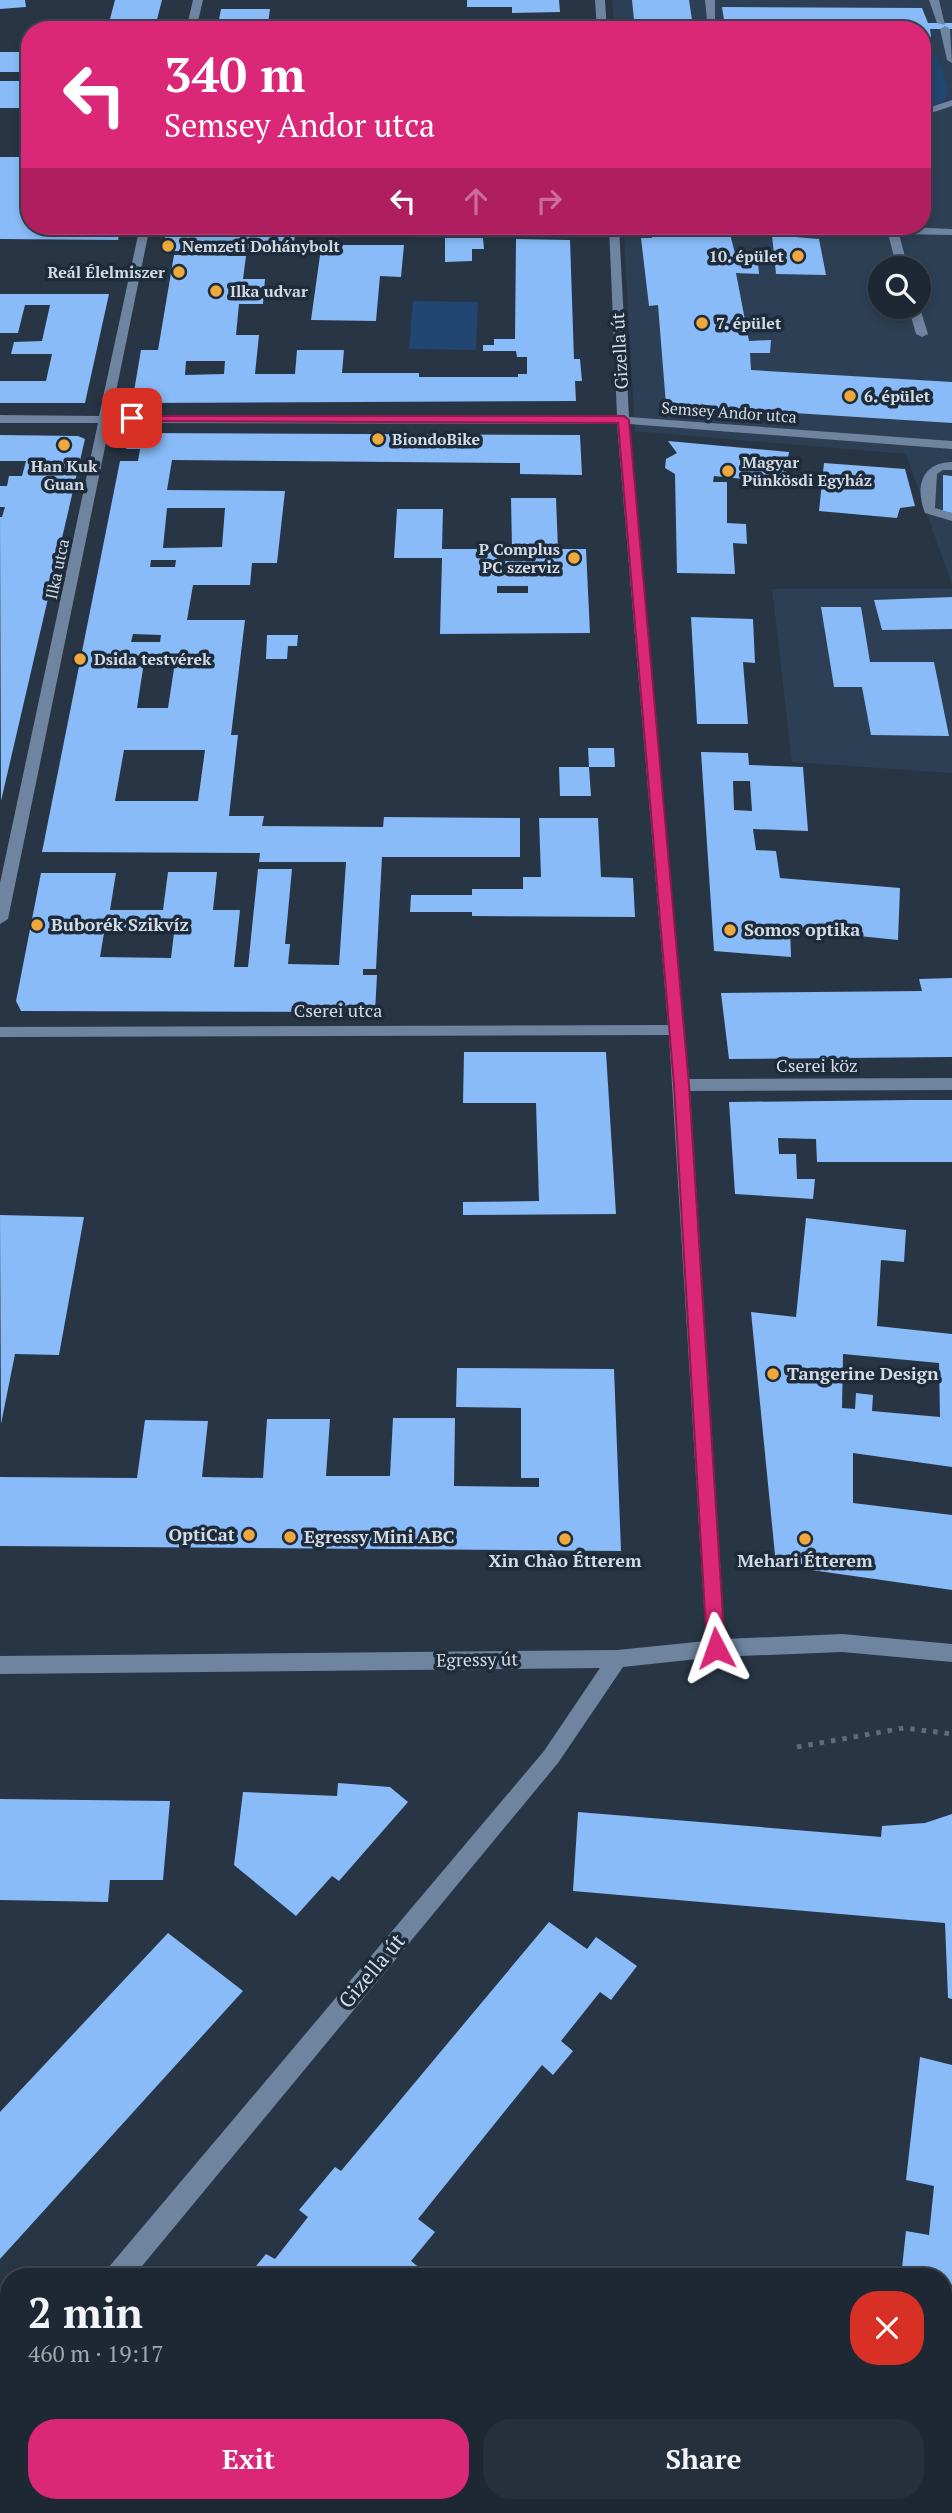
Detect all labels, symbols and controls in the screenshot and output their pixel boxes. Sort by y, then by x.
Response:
text: 340 m [164,41,306,106]
icon: left [49,49,140,140]
text: Semsey Andor utca [164,104,435,146]
icon: left [384,182,422,220]
icon: ahead [457,182,495,220]
icon: right [530,182,568,220]
place label: Nemzeti Dohánybolt [182,235,341,257]
marker: Nemzeti Dohánybolt [160,238,176,254]
place label: 10. épület [709,245,785,267]
marker: 10. épület [790,248,806,264]
map controls [868,256,931,319]
button: search [868,256,931,319]
place label: Reál Élelmiszer [47,261,165,283]
marker: Reál Élelmiszer [171,264,187,280]
place label: Ilka udvar [230,280,308,302]
marker: Ilka udvar [208,283,224,299]
street label: Gizella út [605,312,633,390]
place label: 7. épület [716,312,782,334]
marker: 7. épület [694,315,710,331]
place label: 6. épület [864,385,931,407]
pin [102,388,162,448]
marker: 6. épület [842,388,858,404]
street label: Semsey Andor utca [661,396,797,428]
icon: arrive [113,399,151,437]
place label: BiondoBike [392,428,480,450]
marker: BiondoBike [370,431,386,447]
marker: Han Kuk Guan [56,437,72,453]
place label: Magyar Pünkösdi Egyház [742,451,872,491]
place label: Han Kuk Guan [31,455,98,495]
marker: Magyar Pünkösdi Egyház [720,463,736,479]
street label: Ilka utca [40,537,74,601]
place label: P Complus PC szerviz [479,538,560,578]
marker: P Complus PC szerviz [566,550,582,566]
place label: Dsida testvérek [94,648,212,670]
marker: Dsida testvérek [72,651,88,667]
place label: Buborék Szikvíz [51,912,189,936]
marker: Buborék Szikvíz [29,917,45,933]
place label: Somos optika [744,917,860,941]
marker: Somos optika [722,922,738,938]
street label: Cserei utca [294,998,382,1022]
street label: Cserei köz [776,1053,858,1077]
place label: Tangerine Design [787,1361,939,1385]
marker: Tangerine Design [765,1366,781,1382]
place label: OptiCat [168,1522,235,1546]
place label: Egressy Mini ABC [304,1524,455,1548]
marker: OptiCat [241,1527,257,1543]
marker: Egressy Mini ABC [282,1529,298,1545]
marker: Xin Chào Étterem [557,1531,573,1547]
marker: Mehari Étterem [797,1531,813,1547]
place label: Xin Chào Étterem [488,1548,642,1572]
place label: Mehari Étterem [737,1548,873,1572]
position arrow [679,1611,753,1685]
street label: Egressy út [436,1646,518,1672]
street label: Gizella út [332,1927,411,2014]
text: 2 min [28,2284,143,2340]
button: close [850,2291,924,2365]
text: 460 m · 19:17 [28,2338,163,2369]
button: Exit [28,2419,469,2499]
button: Share [483,2419,924,2499]

